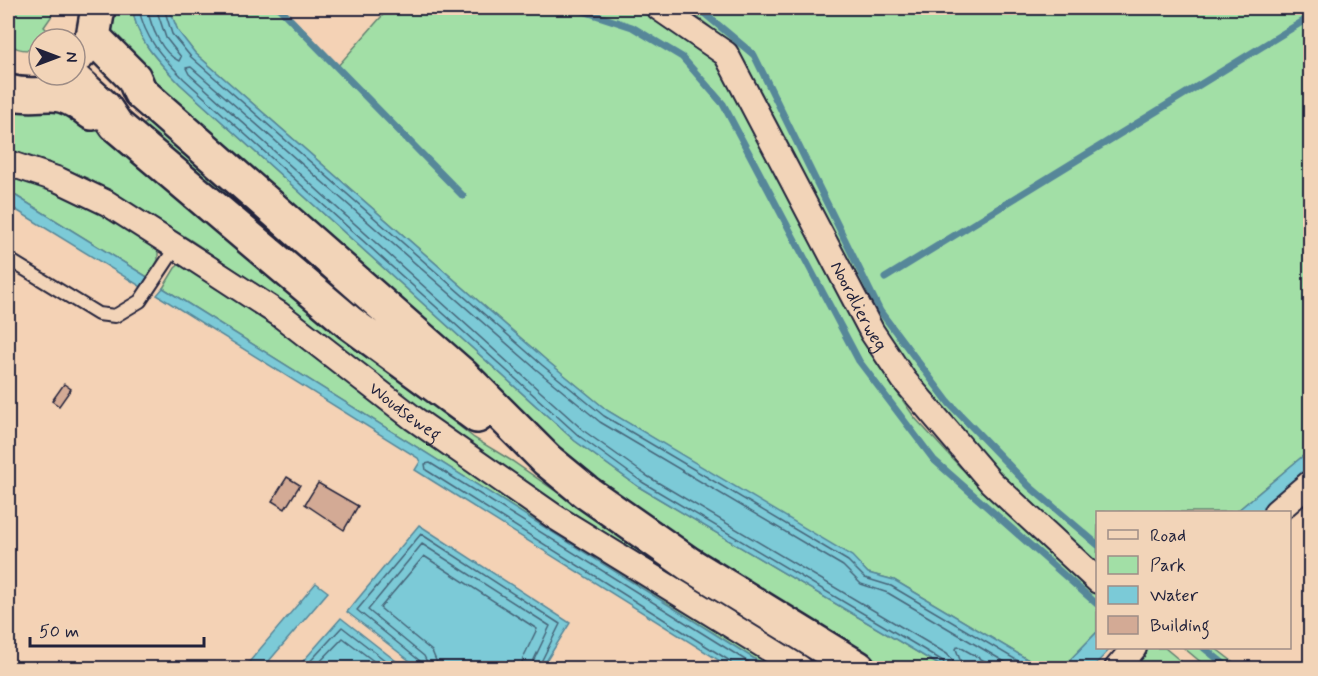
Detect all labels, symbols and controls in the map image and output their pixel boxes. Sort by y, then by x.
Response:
north arrow [27,27,87,87]
text: N [60,52,81,62]
street label: Noordlierweg [824,257,892,356]
street label: Woudseweg [363,377,446,449]
legend [1096,511,1291,649]
text: Road [1150,524,1186,548]
text: Park [1150,554,1186,578]
text: Water [1150,584,1199,608]
scale bar [30,610,204,648]
text: Building [1150,614,1210,640]
text: 50 m [39,620,79,644]

